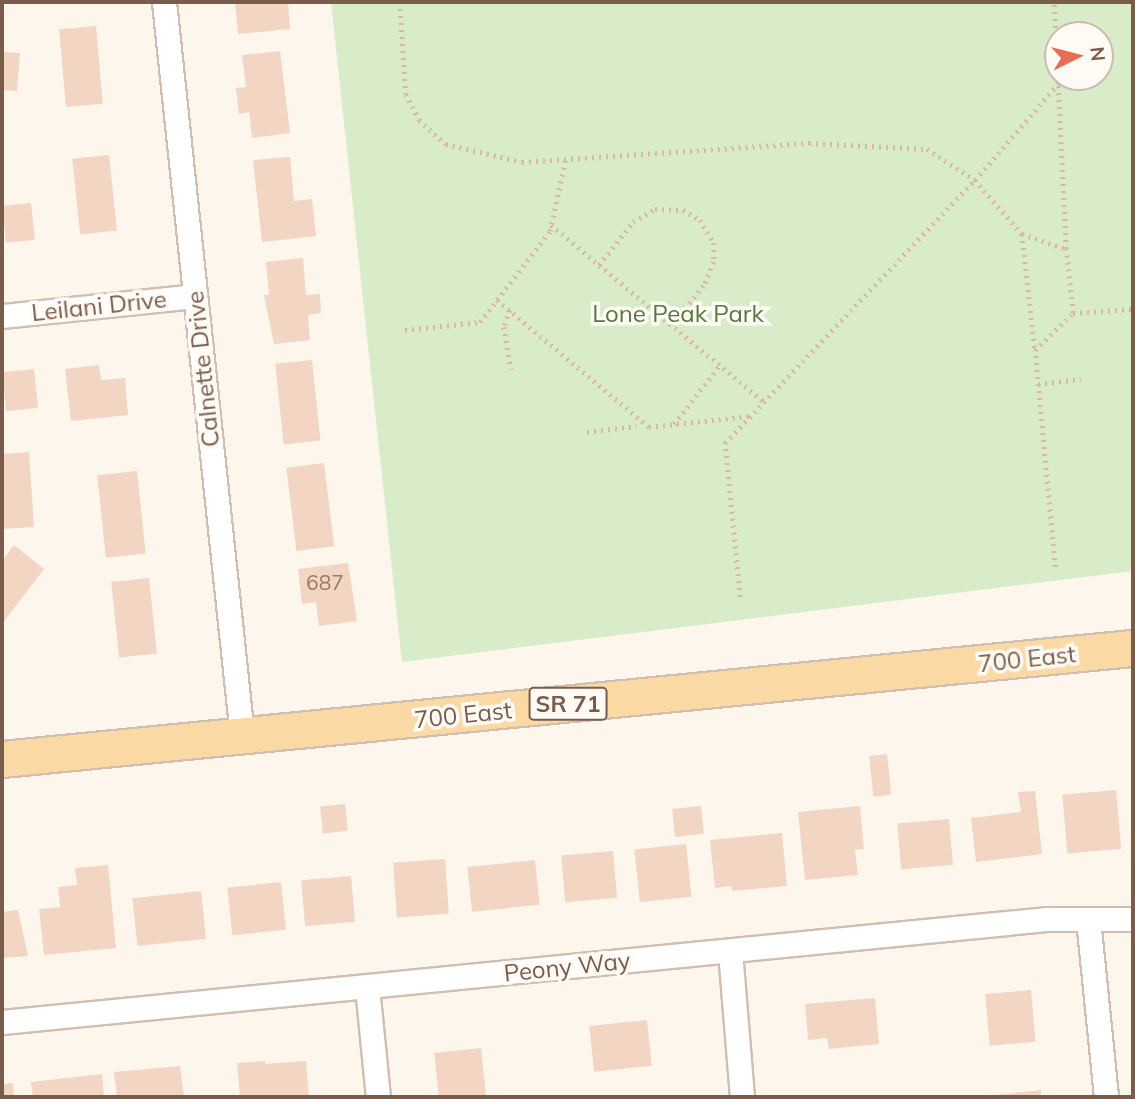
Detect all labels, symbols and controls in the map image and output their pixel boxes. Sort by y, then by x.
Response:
north arrow [1044,21,1114,91]
text: N [1085,46,1111,62]
street label: Leilani Drive [30,285,168,327]
street label: Calnette Drive [180,289,226,449]
park label: Lone Peak Park [592,300,764,328]
house number: 687 [306,569,344,595]
street label: 700 East [977,640,1077,678]
road number: SR 71 [528,684,608,724]
street label: 700 East [413,696,513,734]
street label: Peony Way [502,946,632,988]

